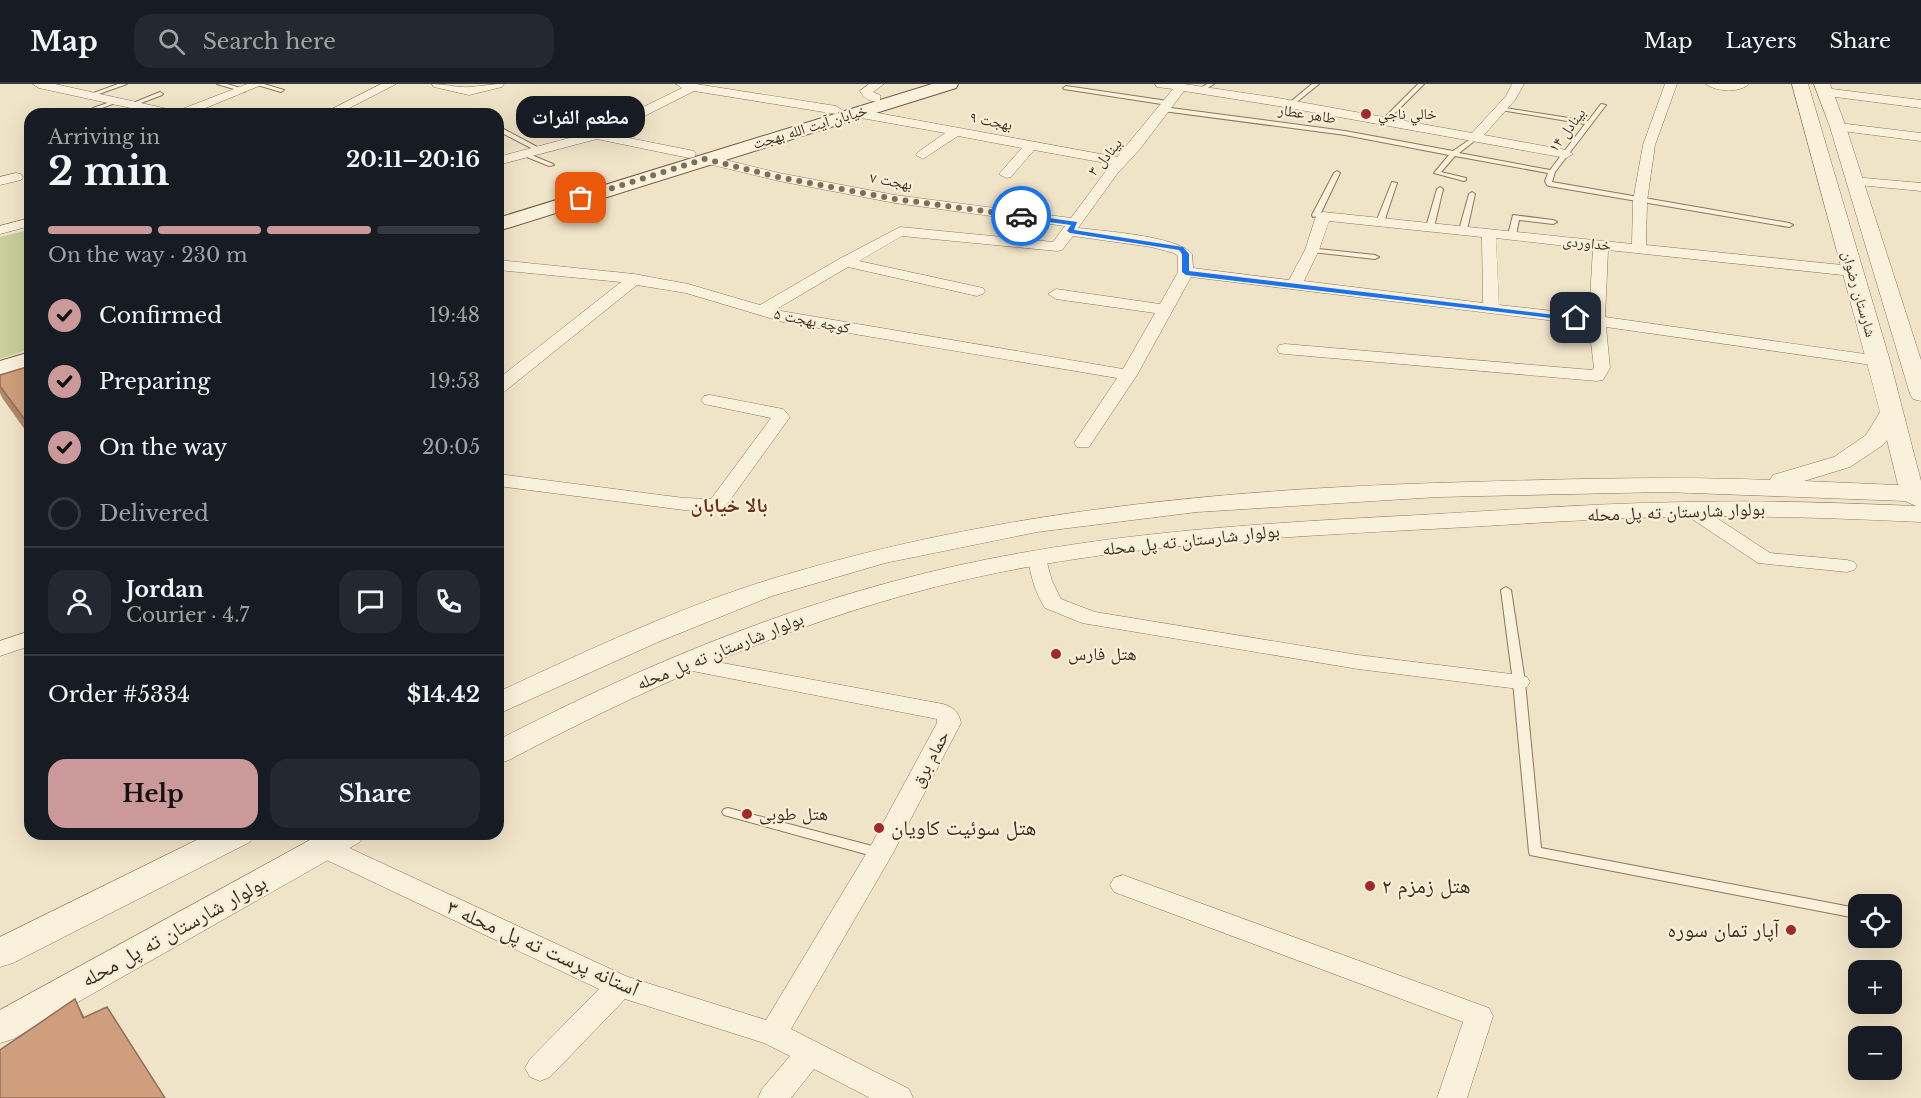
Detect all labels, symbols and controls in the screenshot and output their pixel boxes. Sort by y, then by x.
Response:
search box [134,14,554,68]
text: Map [30,24,98,59]
icon: search [155,25,188,58]
text: Search here [203,28,336,55]
text: Map [1644,28,1693,54]
text: Layers [1726,28,1797,54]
text: Share [1830,28,1891,54]
callout: مطعم الفرات [516,96,646,138]
street label: طاهر عطار [1276,99,1337,127]
street label: خیابان آیت الله بهجت [750,100,870,154]
place label: خالي ناجي [1378,104,1437,126]
street label: بینادل ۱۴ [1544,104,1590,156]
text: مطعم الفرات [532,105,629,129]
street label: بهجت ۹ [968,107,1014,134]
marker: خالي ناجي [1359,107,1373,121]
text: Arriving in [48,125,160,149]
street label: بینادل ۳ [1083,134,1127,180]
text: 20:11–20:16 [346,146,480,173]
text: 2 min [48,147,169,196]
street label: بهجت ۷ [868,167,914,194]
pin [555,172,606,223]
icon: bag [564,181,597,214]
courier [991,186,1051,246]
icon: car [1005,200,1038,233]
street label: خداوردی [1562,231,1613,256]
text: On the way · 230 m [48,243,247,267]
street label: شارستان رضوان [1837,249,1881,339]
pin [1550,292,1601,343]
icon: check [48,299,81,332]
icon: home [1559,301,1592,334]
text: Confirmed [99,302,222,329]
text: 19:48 [429,303,480,327]
street label: کوچه بهجت ۵ [772,304,852,337]
icon: check [48,365,81,398]
text: Preparing [99,368,210,395]
text: 19:53 [429,369,480,393]
icon: check [48,431,81,464]
text: On the way [99,434,227,461]
text: 20:05 [422,435,480,459]
district label: بالا خیابان [691,493,767,517]
street label: بولوار شارستان ته پل محله [1587,498,1765,526]
text: Delivered [99,500,209,527]
street label: بولوار شارستان ته پل محله [1101,520,1281,560]
button: person [48,570,111,633]
button: chat [339,570,402,633]
button: phone [417,570,480,633]
text: Jordan [126,576,204,603]
text: Courier · 4.7 [126,603,249,627]
street label: بولوار شارستان ته پل محله [633,607,807,695]
place label: هتل فارس [1068,643,1137,665]
marker: هتل فارس [1049,647,1063,661]
text: Order #5334 [48,681,190,708]
text: $14.42 [407,681,480,708]
street label: حمام برق [906,727,955,792]
button: Help [48,759,258,828]
button: Share [270,759,480,828]
place label: هتل طوبی [759,803,828,825]
marker: هتل طوبی [740,807,754,821]
place label: هتل سوئیت کاویان [891,815,1037,841]
marker: هتل سوئیت کاویان [872,821,886,835]
street label: بولوار شارستان ته پل محله [77,869,271,993]
place label: هتل زمزم ۲ [1382,873,1471,900]
marker: هتل زمزم ۲ [1363,879,1377,893]
street label: آستانه پرست ته پل محله ۳ [443,894,644,1002]
map controls [1848,894,1902,1080]
button: locate [1848,894,1902,948]
place label: آپار تمان سوره [1668,917,1780,943]
marker: آپار تمان سوره [1784,923,1798,937]
button: + [1848,960,1902,1014]
button: − [1848,1026,1902,1080]

